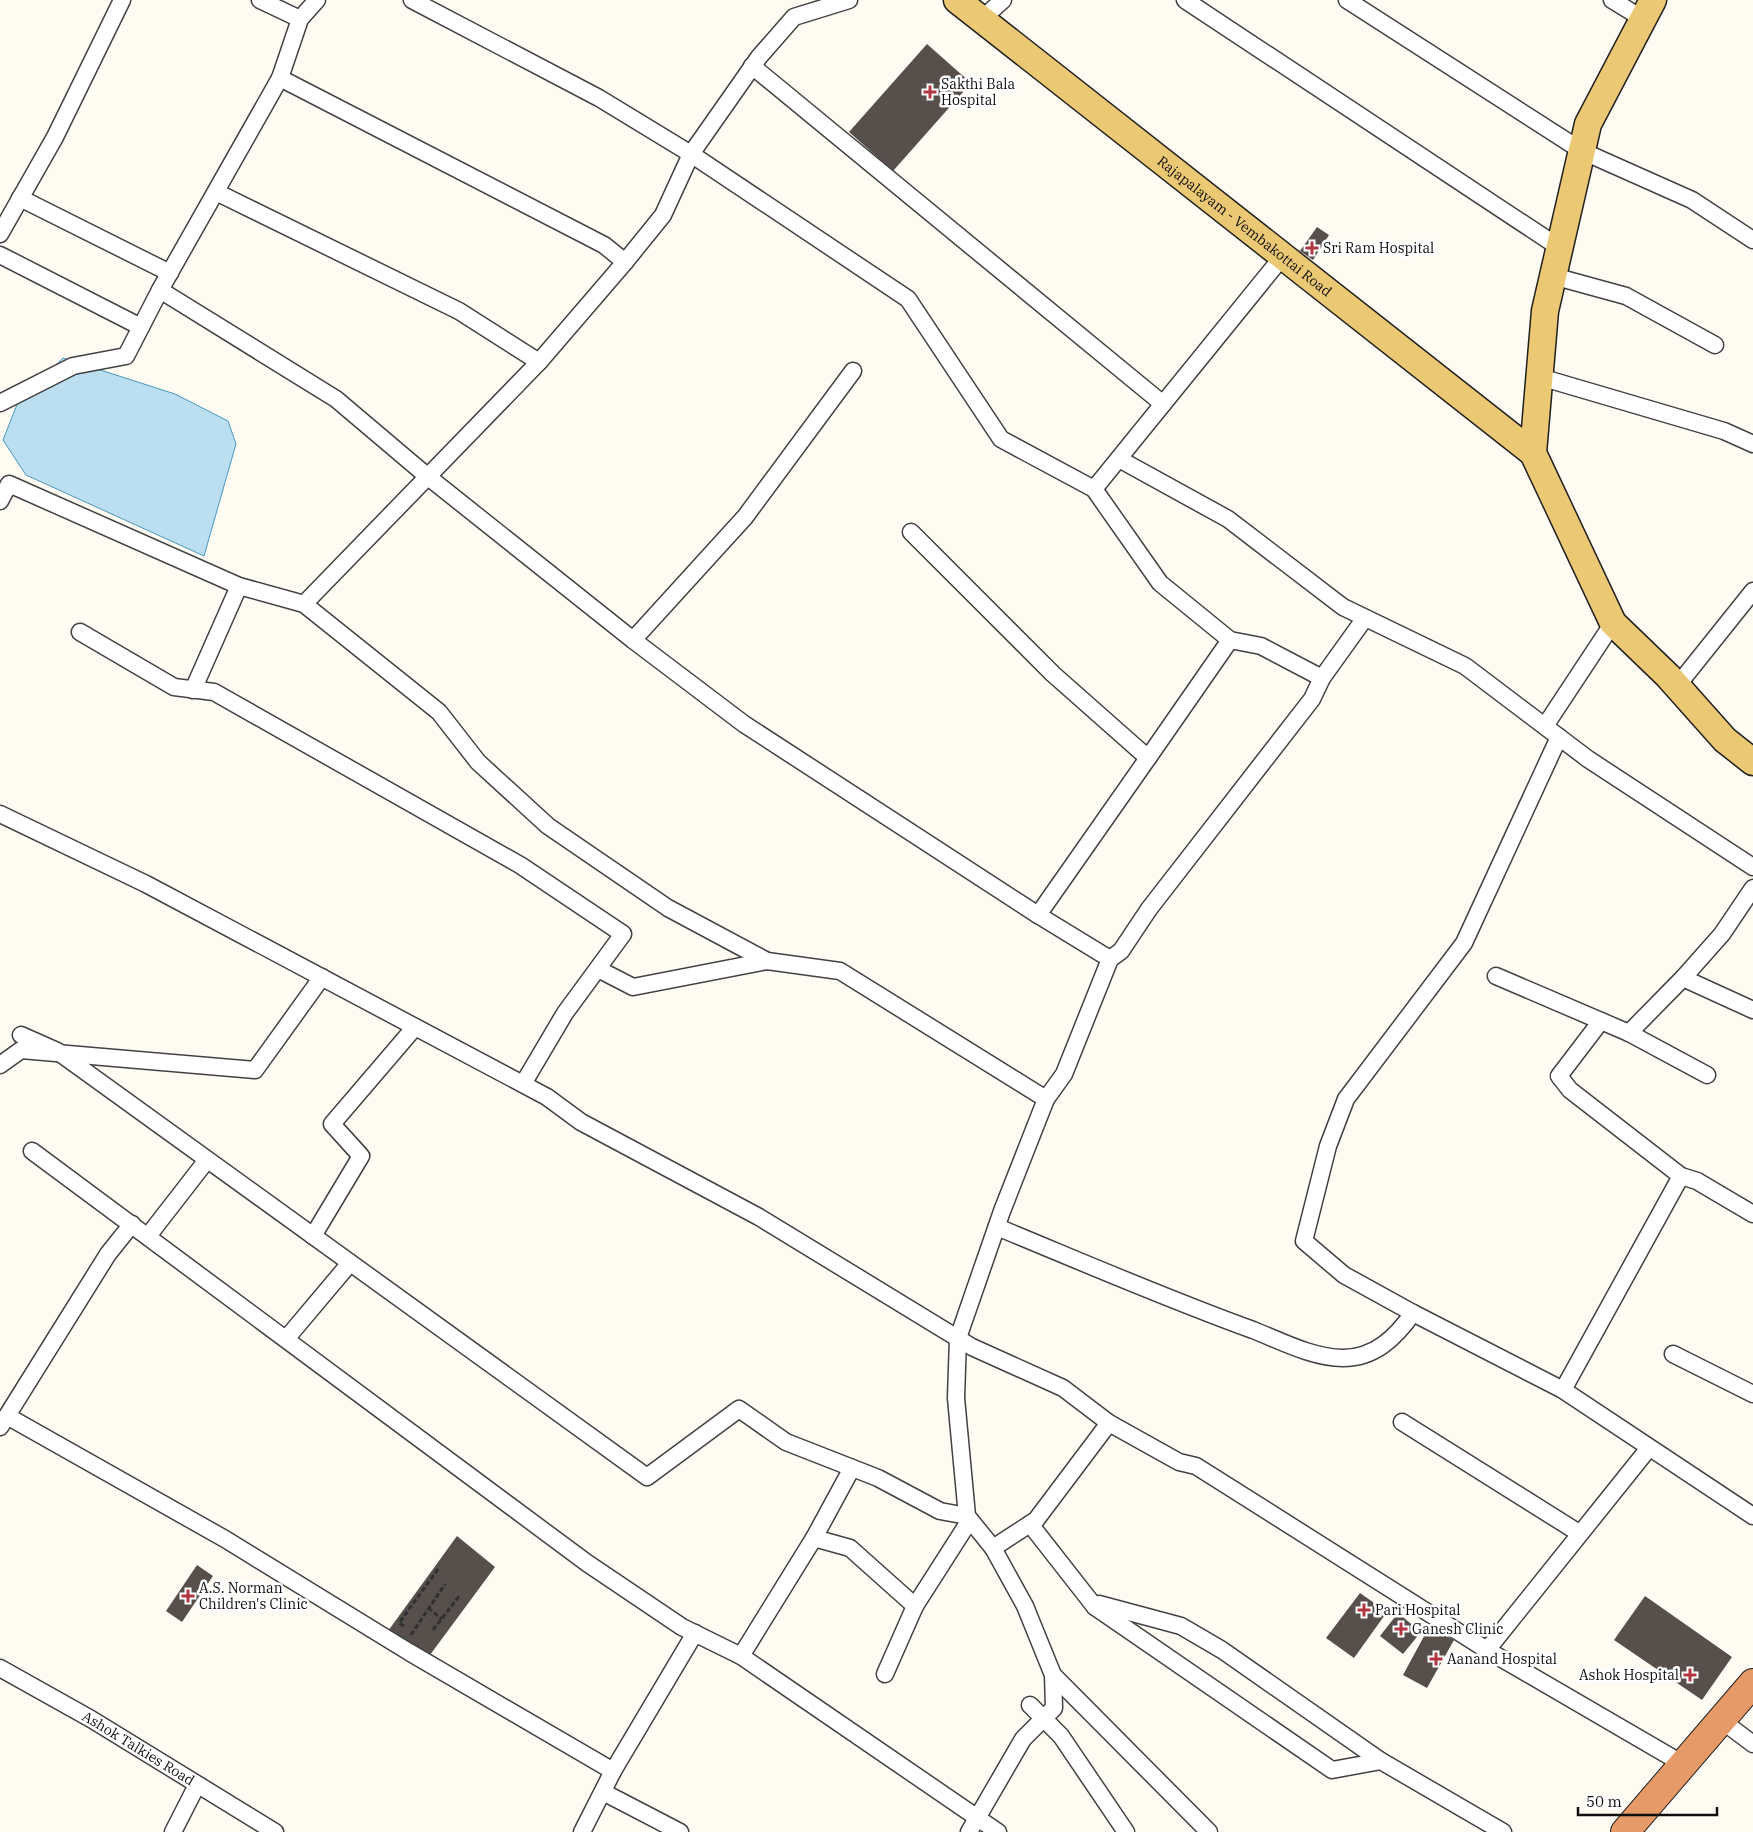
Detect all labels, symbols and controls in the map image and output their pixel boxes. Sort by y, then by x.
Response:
place label: Sakthi Bala Hospital [941,75,1015,109]
marker: Sakthi Bala Hospital [923,85,937,99]
street label: Rajapalayam - Vembakottai Road [1154,152,1336,301]
place label: Sri Ram Hospital [1323,239,1434,257]
marker: Sri Ram Hospital [1305,241,1319,255]
place label: A.S. Norman Children's Clinic [199,1579,308,1613]
marker: A.S. Norman Children's Clinic [181,1589,195,1603]
place label: Pari Hospital [1375,1601,1461,1619]
marker: Pari Hospital [1357,1603,1371,1617]
place label: Ganesh Clinic [1412,1620,1503,1638]
marker: Ganesh Clinic [1394,1622,1408,1636]
place label: Aanand Hospital [1447,1650,1557,1668]
marker: Aanand Hospital [1429,1652,1443,1666]
place label: Ashok Hospital [1579,1666,1679,1684]
marker: Ashok Hospital [1683,1668,1697,1682]
street label: Ashok Talkies Road [79,1707,198,1790]
scale bar [1578,1784,1717,1816]
text: 50 m [1586,1792,1622,1811]

